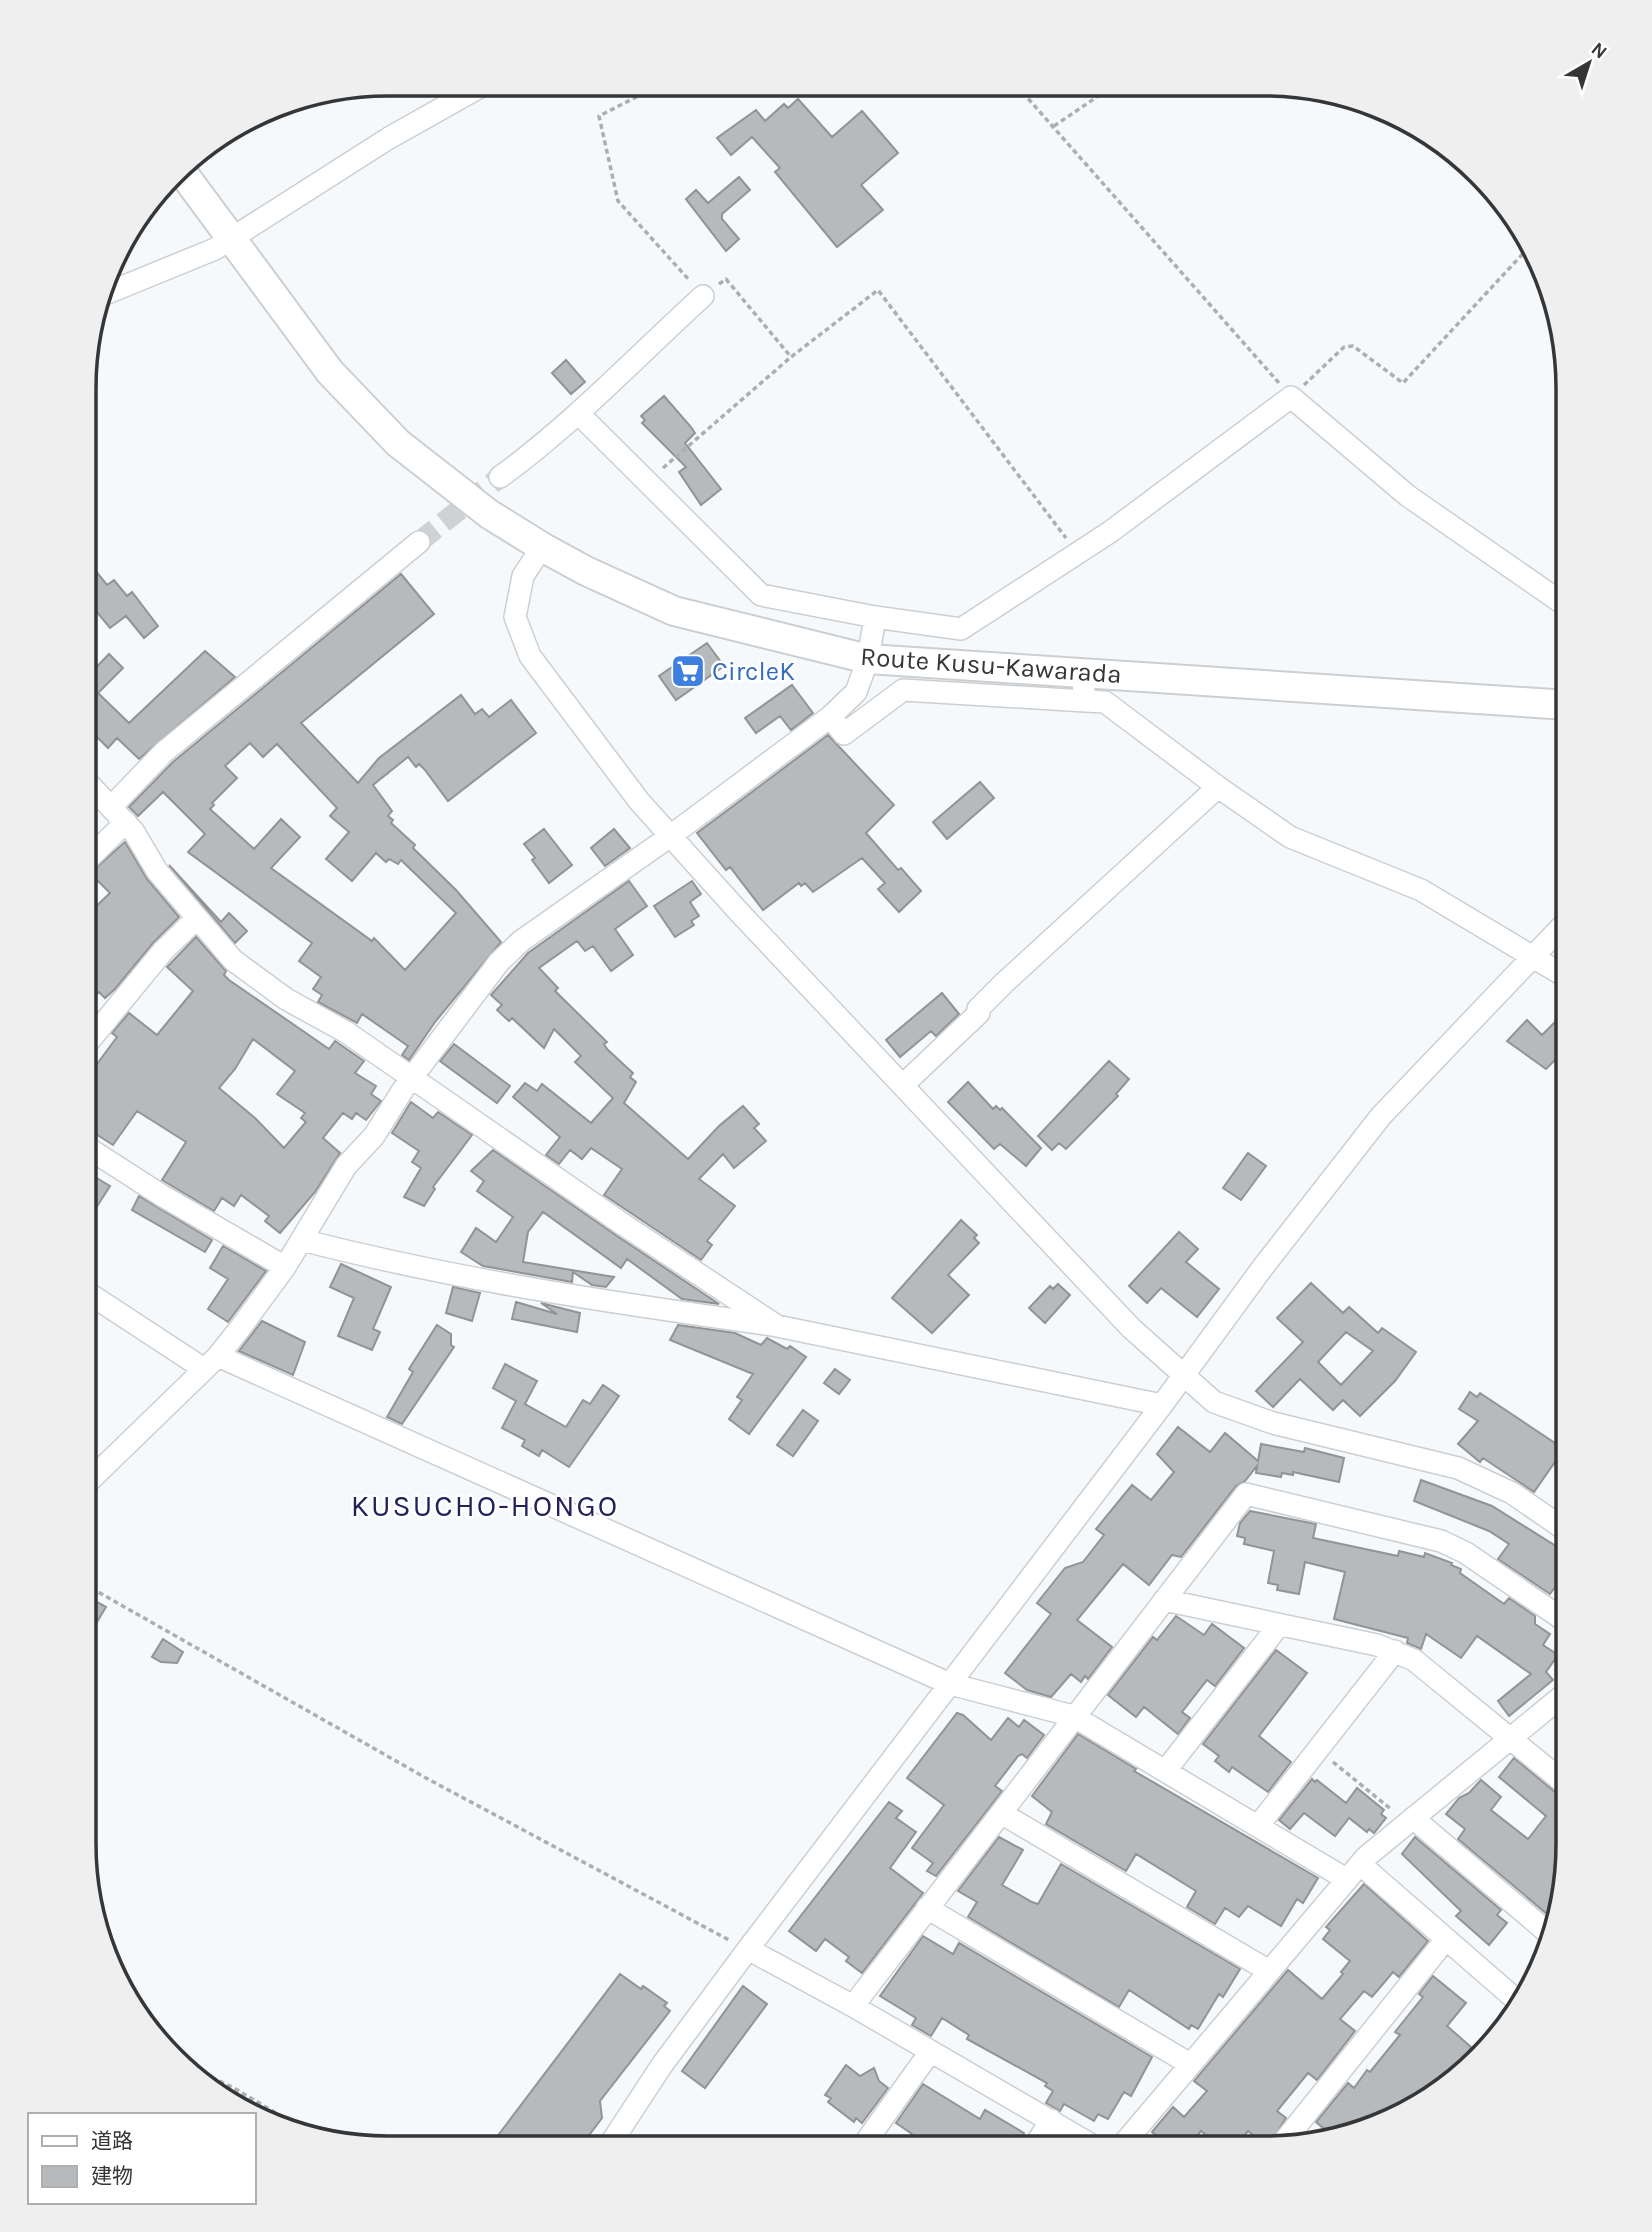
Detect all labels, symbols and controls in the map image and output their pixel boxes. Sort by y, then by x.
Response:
north arrow [1554,28,1624,98]
text: N [1587,38,1611,63]
street label: Route Kusu-Kawarada [859,641,1123,690]
supermarket icon: CircleK [669,652,707,690]
place label: CircleK [712,656,795,687]
district label: KUSUCHO-HONGO [351,1488,619,1524]
legend [28,2113,256,2204]
text: 道路 [91,2129,133,2153]
text: 建物 [91,2164,133,2188]

